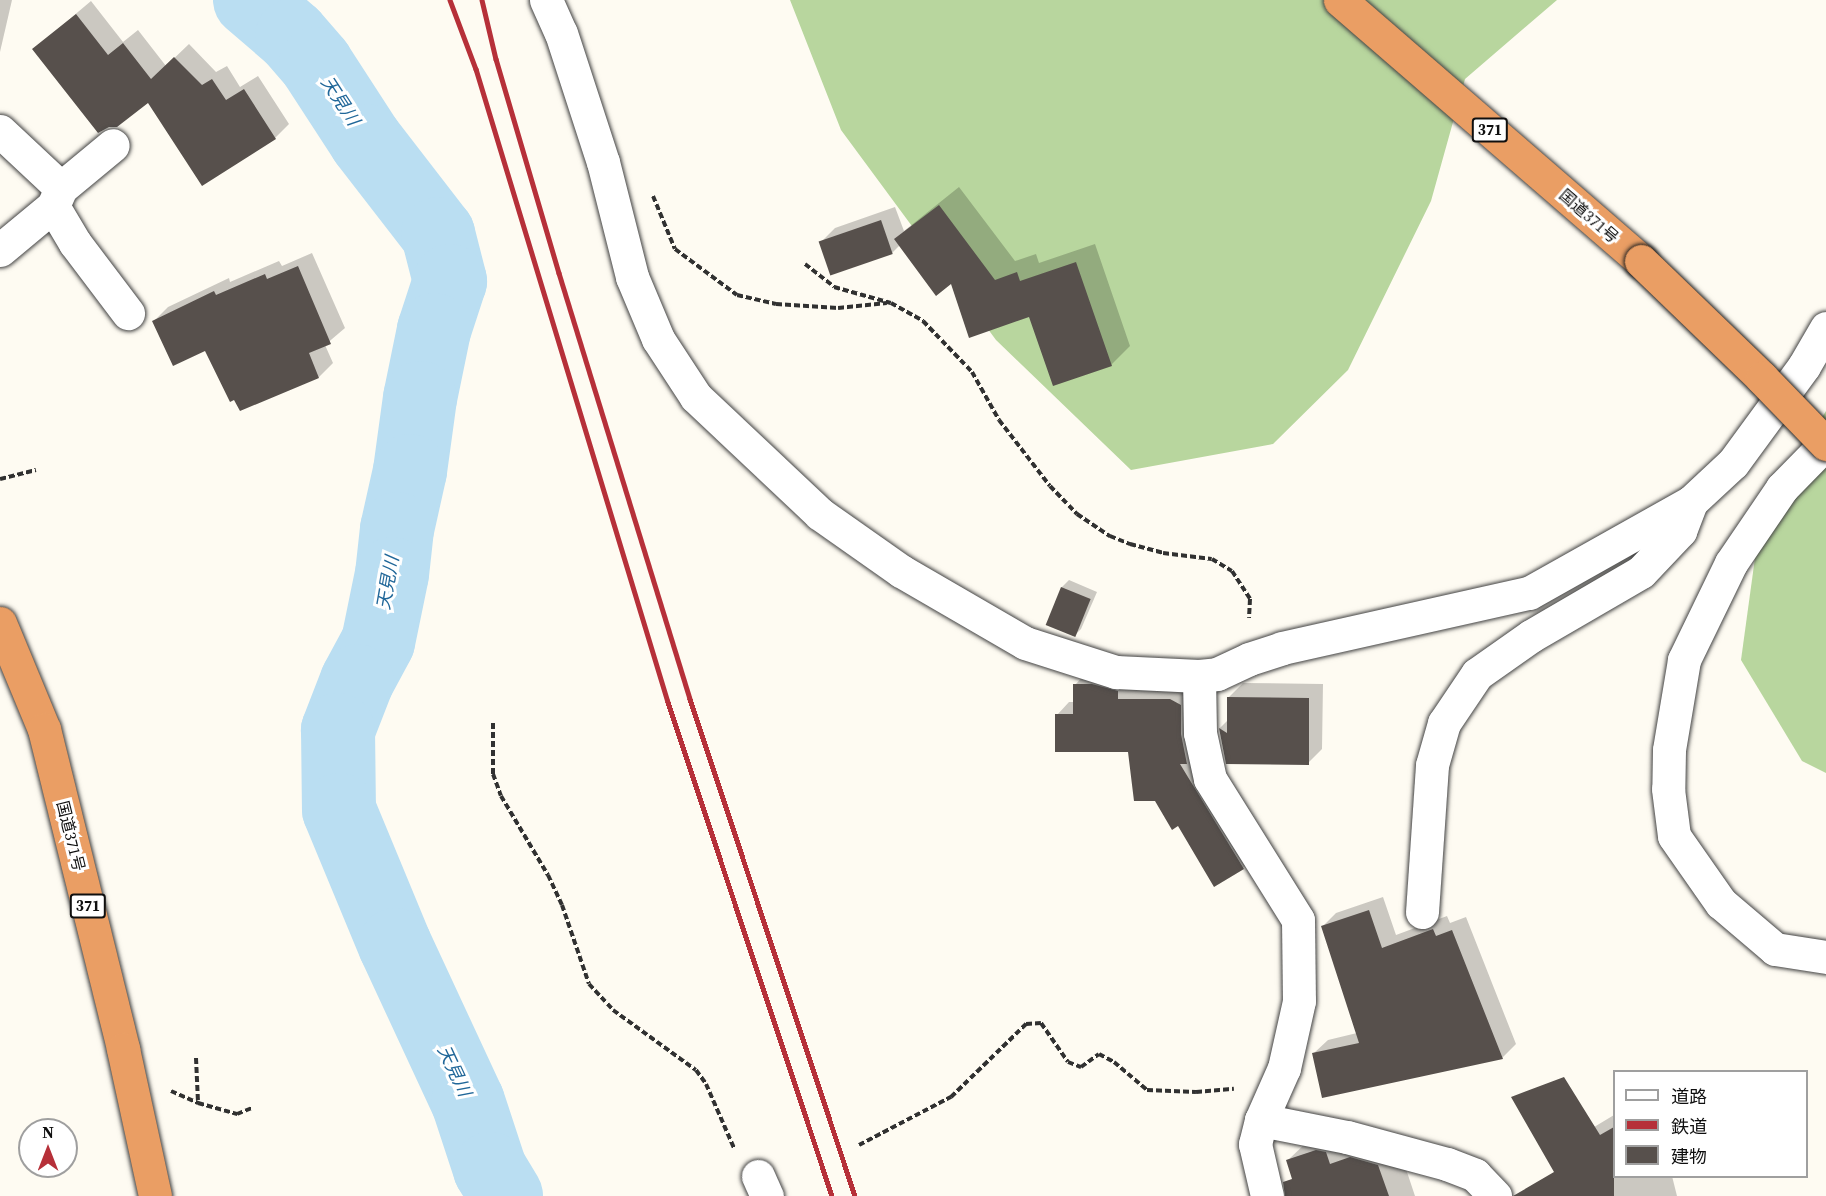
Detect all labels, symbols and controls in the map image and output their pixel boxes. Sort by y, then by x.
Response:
water label: 天見川 [316,72,364,130]
road number: 371 [1470,118,1510,142]
street label: 国道371号 [1556,185,1622,247]
water label: 天見川 [373,555,403,611]
street label: 国道371号 [53,799,89,873]
road number: 371 [68,894,107,918]
water label: 天見川 [433,1042,475,1100]
legend [1613,1070,1808,1178]
text: 道路 [1671,1084,1707,1109]
text: 鉄道 [1671,1114,1707,1139]
north arrow [18,1118,78,1178]
text: N [42,1121,54,1143]
text: 建物 [1671,1144,1707,1169]

